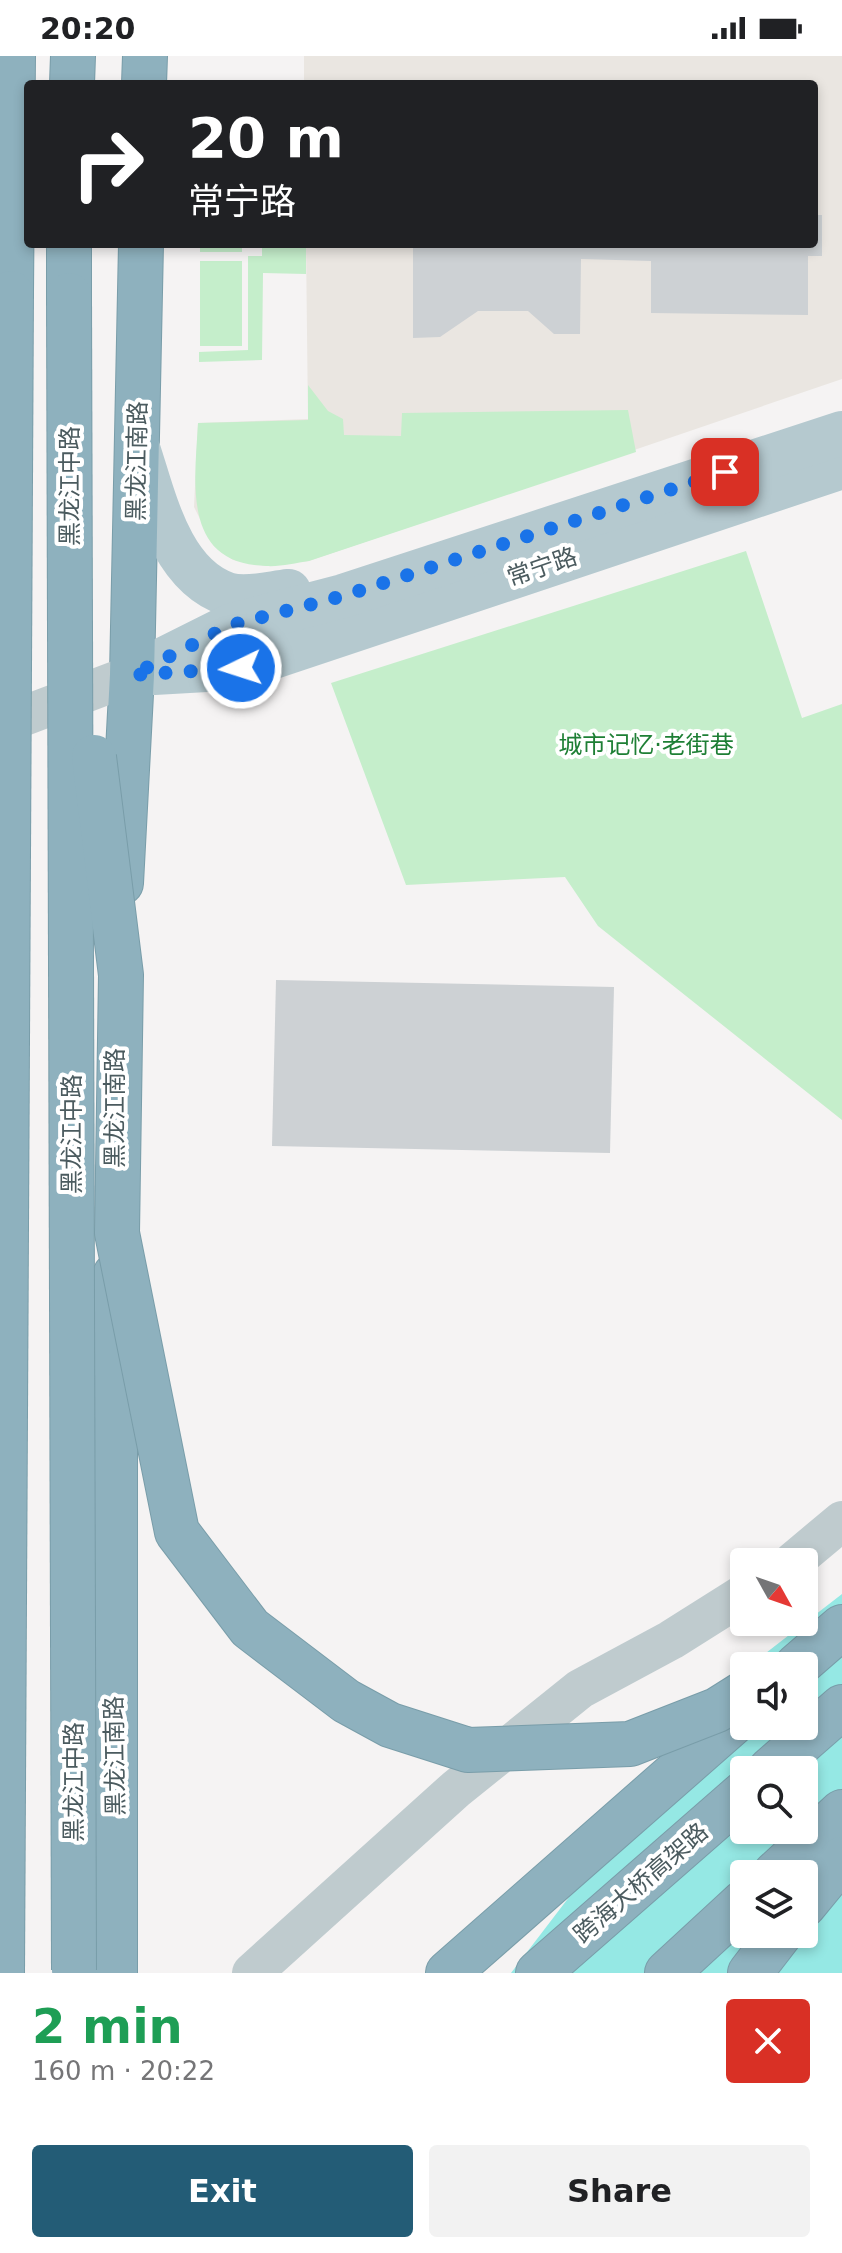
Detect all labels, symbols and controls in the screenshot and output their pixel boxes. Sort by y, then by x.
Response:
text: 20:20 [40,11,136,46]
text: 20 m [188,105,344,170]
icon: right [56,112,160,216]
text: 常宁路 [188,181,296,222]
street label: 黑龙江南路 [122,401,152,521]
street label: 黑龙江中路 [56,426,84,546]
pin [691,438,759,506]
icon: arrive [703,450,747,494]
street label: 常宁路 [503,542,581,592]
position arrow [199,626,283,710]
park label: 城市记忆·老街巷 [558,731,734,759]
street label: 黑龙江南路 [101,1048,129,1168]
street label: 黑龙江中路 [58,1074,86,1194]
north arrow [730,1548,818,1636]
map controls [730,1548,818,1948]
button: sound [730,1652,818,1740]
street label: 黑龙江南路 [100,1696,130,1816]
street label: 黑龙江中路 [60,1722,88,1842]
button: search [730,1756,818,1844]
street label: 跨海大桥高架路 [568,1817,714,1949]
button: layers [730,1860,818,1948]
text: 2 min [32,1998,183,2054]
button: close [726,1999,810,2083]
text: 160 m · 20:22 [32,2056,215,2086]
button: Exit [32,2145,413,2237]
button: Share [429,2145,810,2237]

